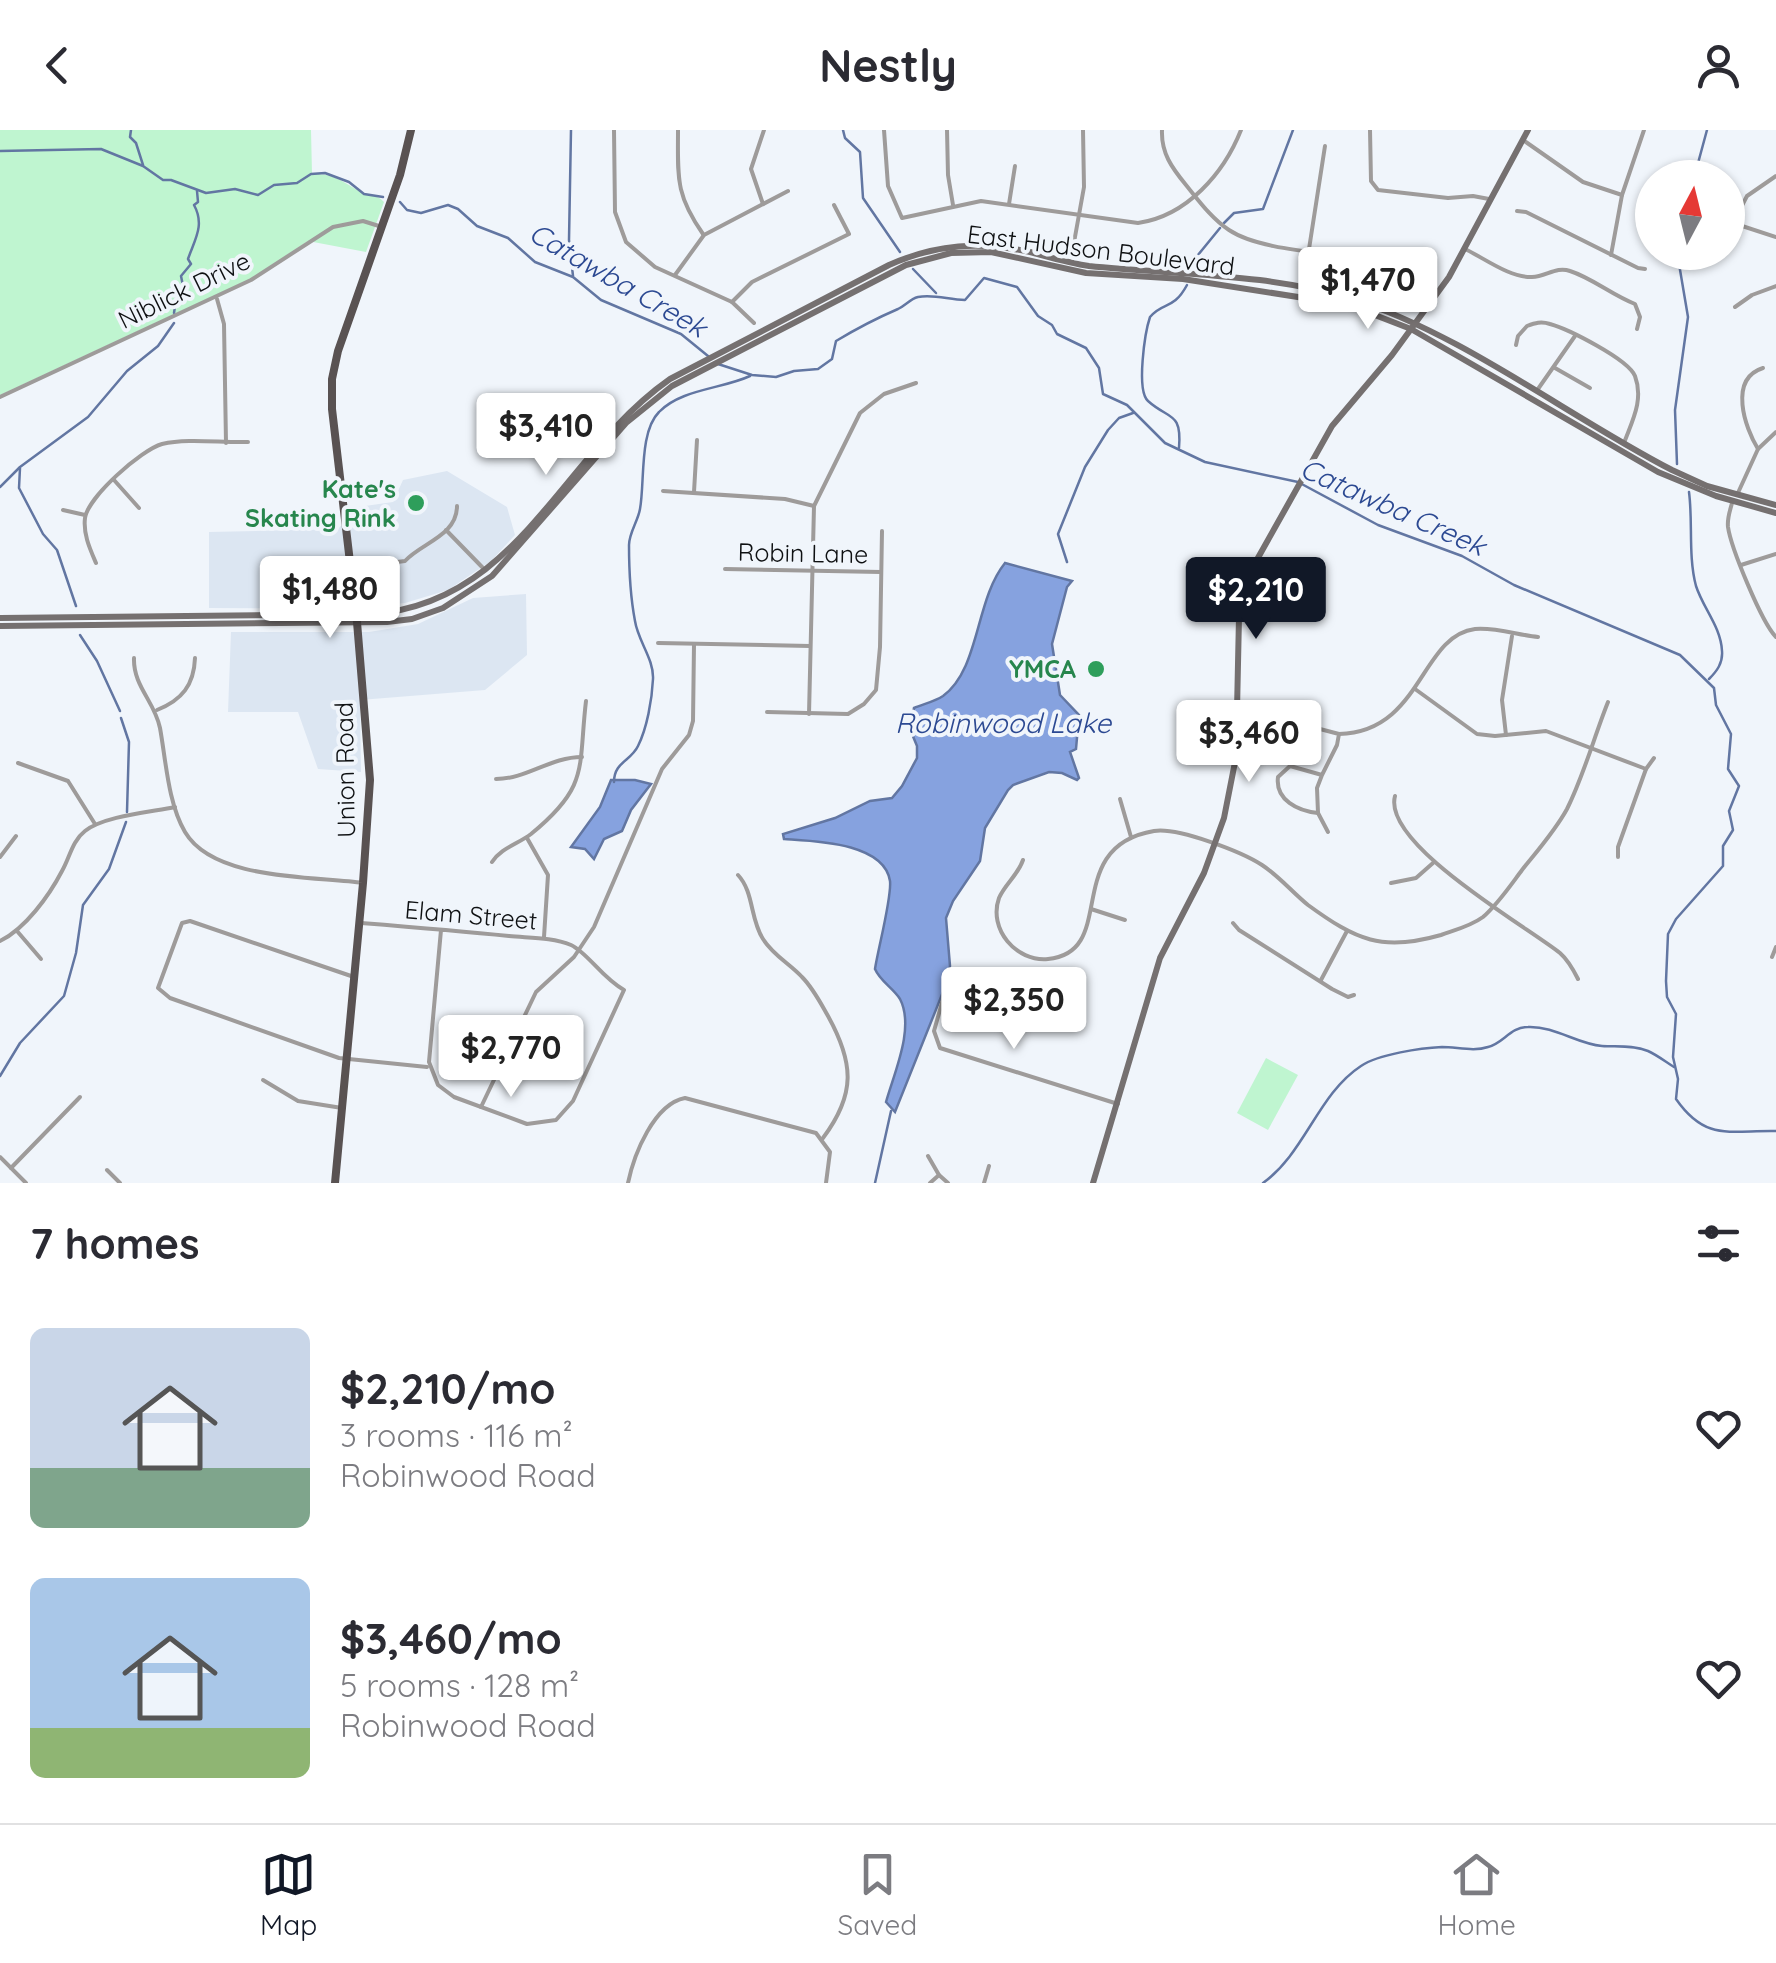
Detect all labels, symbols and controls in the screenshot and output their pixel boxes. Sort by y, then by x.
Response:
text: Nestly [819,37,957,93]
icon: back [30,38,85,93]
icon: person [1691,38,1746,93]
north arrow [1635,160,1745,270]
map controls [1635,160,1745,270]
water label: Catawba Creek [523,215,716,346]
street label: East Hudson Boulevard [965,218,1237,281]
street label: Niblick Drive [113,244,255,335]
pin: $1,470 [1287,247,1449,332]
text: $1,470 [1320,259,1416,299]
pin: $3,410 [465,393,627,478]
text: $3,410 [498,405,594,445]
water label: Catawba Creek [1295,450,1494,564]
place label: Kate's Skating Rink [245,473,396,533]
marker: Kate's Skating Rink [405,492,427,514]
street label: Robin Lane [737,536,869,569]
pin: $1,480 [249,556,411,641]
pin: $2,210 [1175,557,1337,642]
text: $1,480 [282,568,378,608]
text: $2,210 [1208,569,1304,609]
place label: YMCA [1009,653,1076,684]
marker: YMCA [1085,658,1107,680]
pin: $3,460 [1168,700,1330,785]
street label: Union Road [328,702,361,838]
water label: Robinwood Lake [895,705,1112,740]
text: $3,460 [1198,712,1300,752]
street label: Elam Street [403,893,539,936]
pin: $2,350 [933,967,1095,1052]
text: $2,350 [963,979,1065,1019]
pin: $2,770 [430,1015,592,1100]
text: $2,770 [461,1027,561,1067]
icon: filters [1691,1216,1746,1271]
text: 7 homes [30,1217,199,1270]
text: $2,210/mo [340,1362,555,1415]
icon: home [110,1368,230,1488]
icon: heart [1691,1401,1746,1456]
text: 3 rooms · 116 m² [340,1415,573,1455]
text: Robinwood Road [340,1455,596,1495]
text: $3,460/mo [340,1612,562,1665]
icon: home [110,1618,230,1738]
icon: heart [1691,1651,1746,1706]
text: 5 rooms · 128 m² [340,1665,579,1705]
text: Robinwood Road [340,1705,596,1745]
tab: Map [260,1847,317,1942]
tab: Saved [837,1847,917,1942]
tab: Home [1437,1847,1516,1942]

